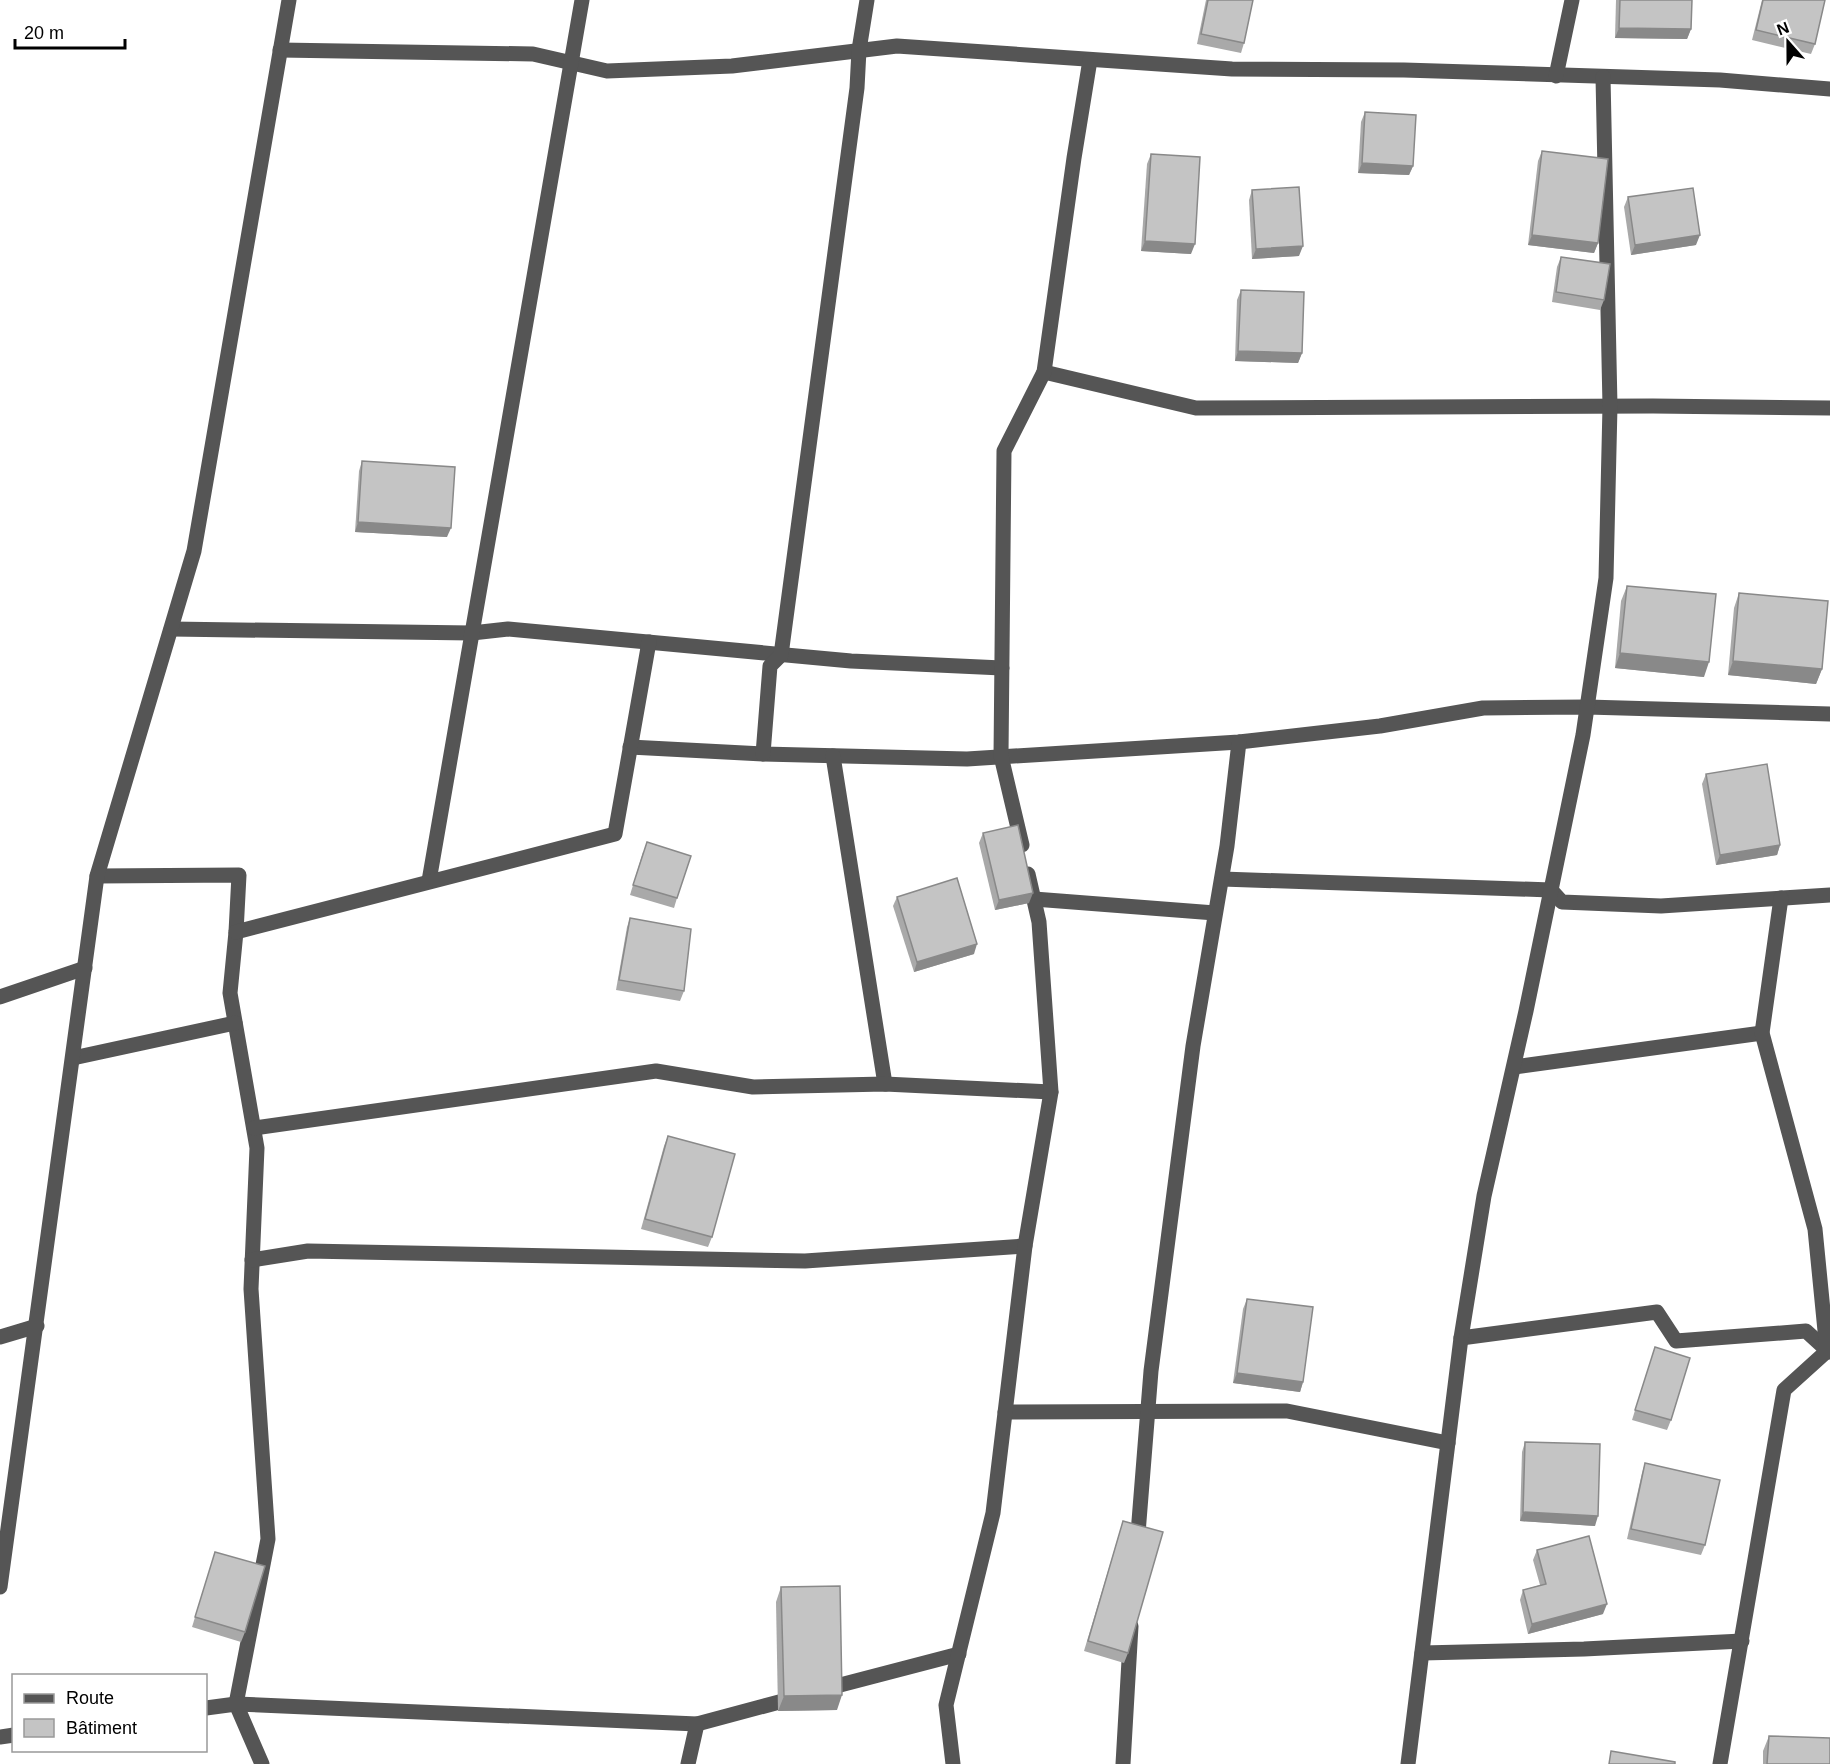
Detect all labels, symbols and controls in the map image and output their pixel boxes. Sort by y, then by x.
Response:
scale bar [15,12,124,50]
north arrow [1758,12,1818,72]
text: N [1774,18,1791,38]
text: 20 m [24,23,64,43]
legend [12,1674,207,1752]
text: Route [66,1688,114,1708]
text: Bâtiment [66,1718,137,1738]

